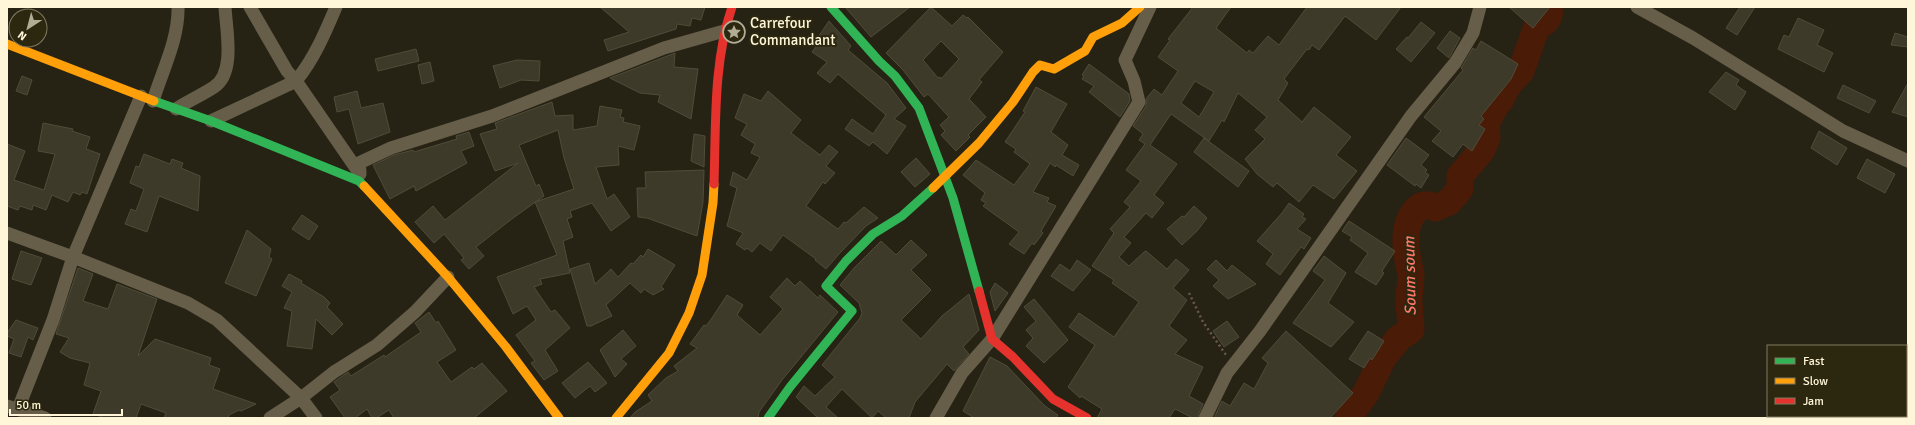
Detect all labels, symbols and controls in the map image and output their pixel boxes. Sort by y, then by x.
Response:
north arrow [8,8,48,48]
place label: Carrefour Commandant [750,14,835,49]
place icon: Carrefour Commandant [721,19,747,45]
text: N [15,28,29,43]
water label: Soum soum [1399,235,1421,316]
legend [1767,345,1907,417]
text: Fast [1803,354,1824,369]
text: Slow [1803,374,1828,389]
scale bar [10,391,122,417]
text: Jam [1803,394,1824,409]
text: 50 m [16,398,41,413]

